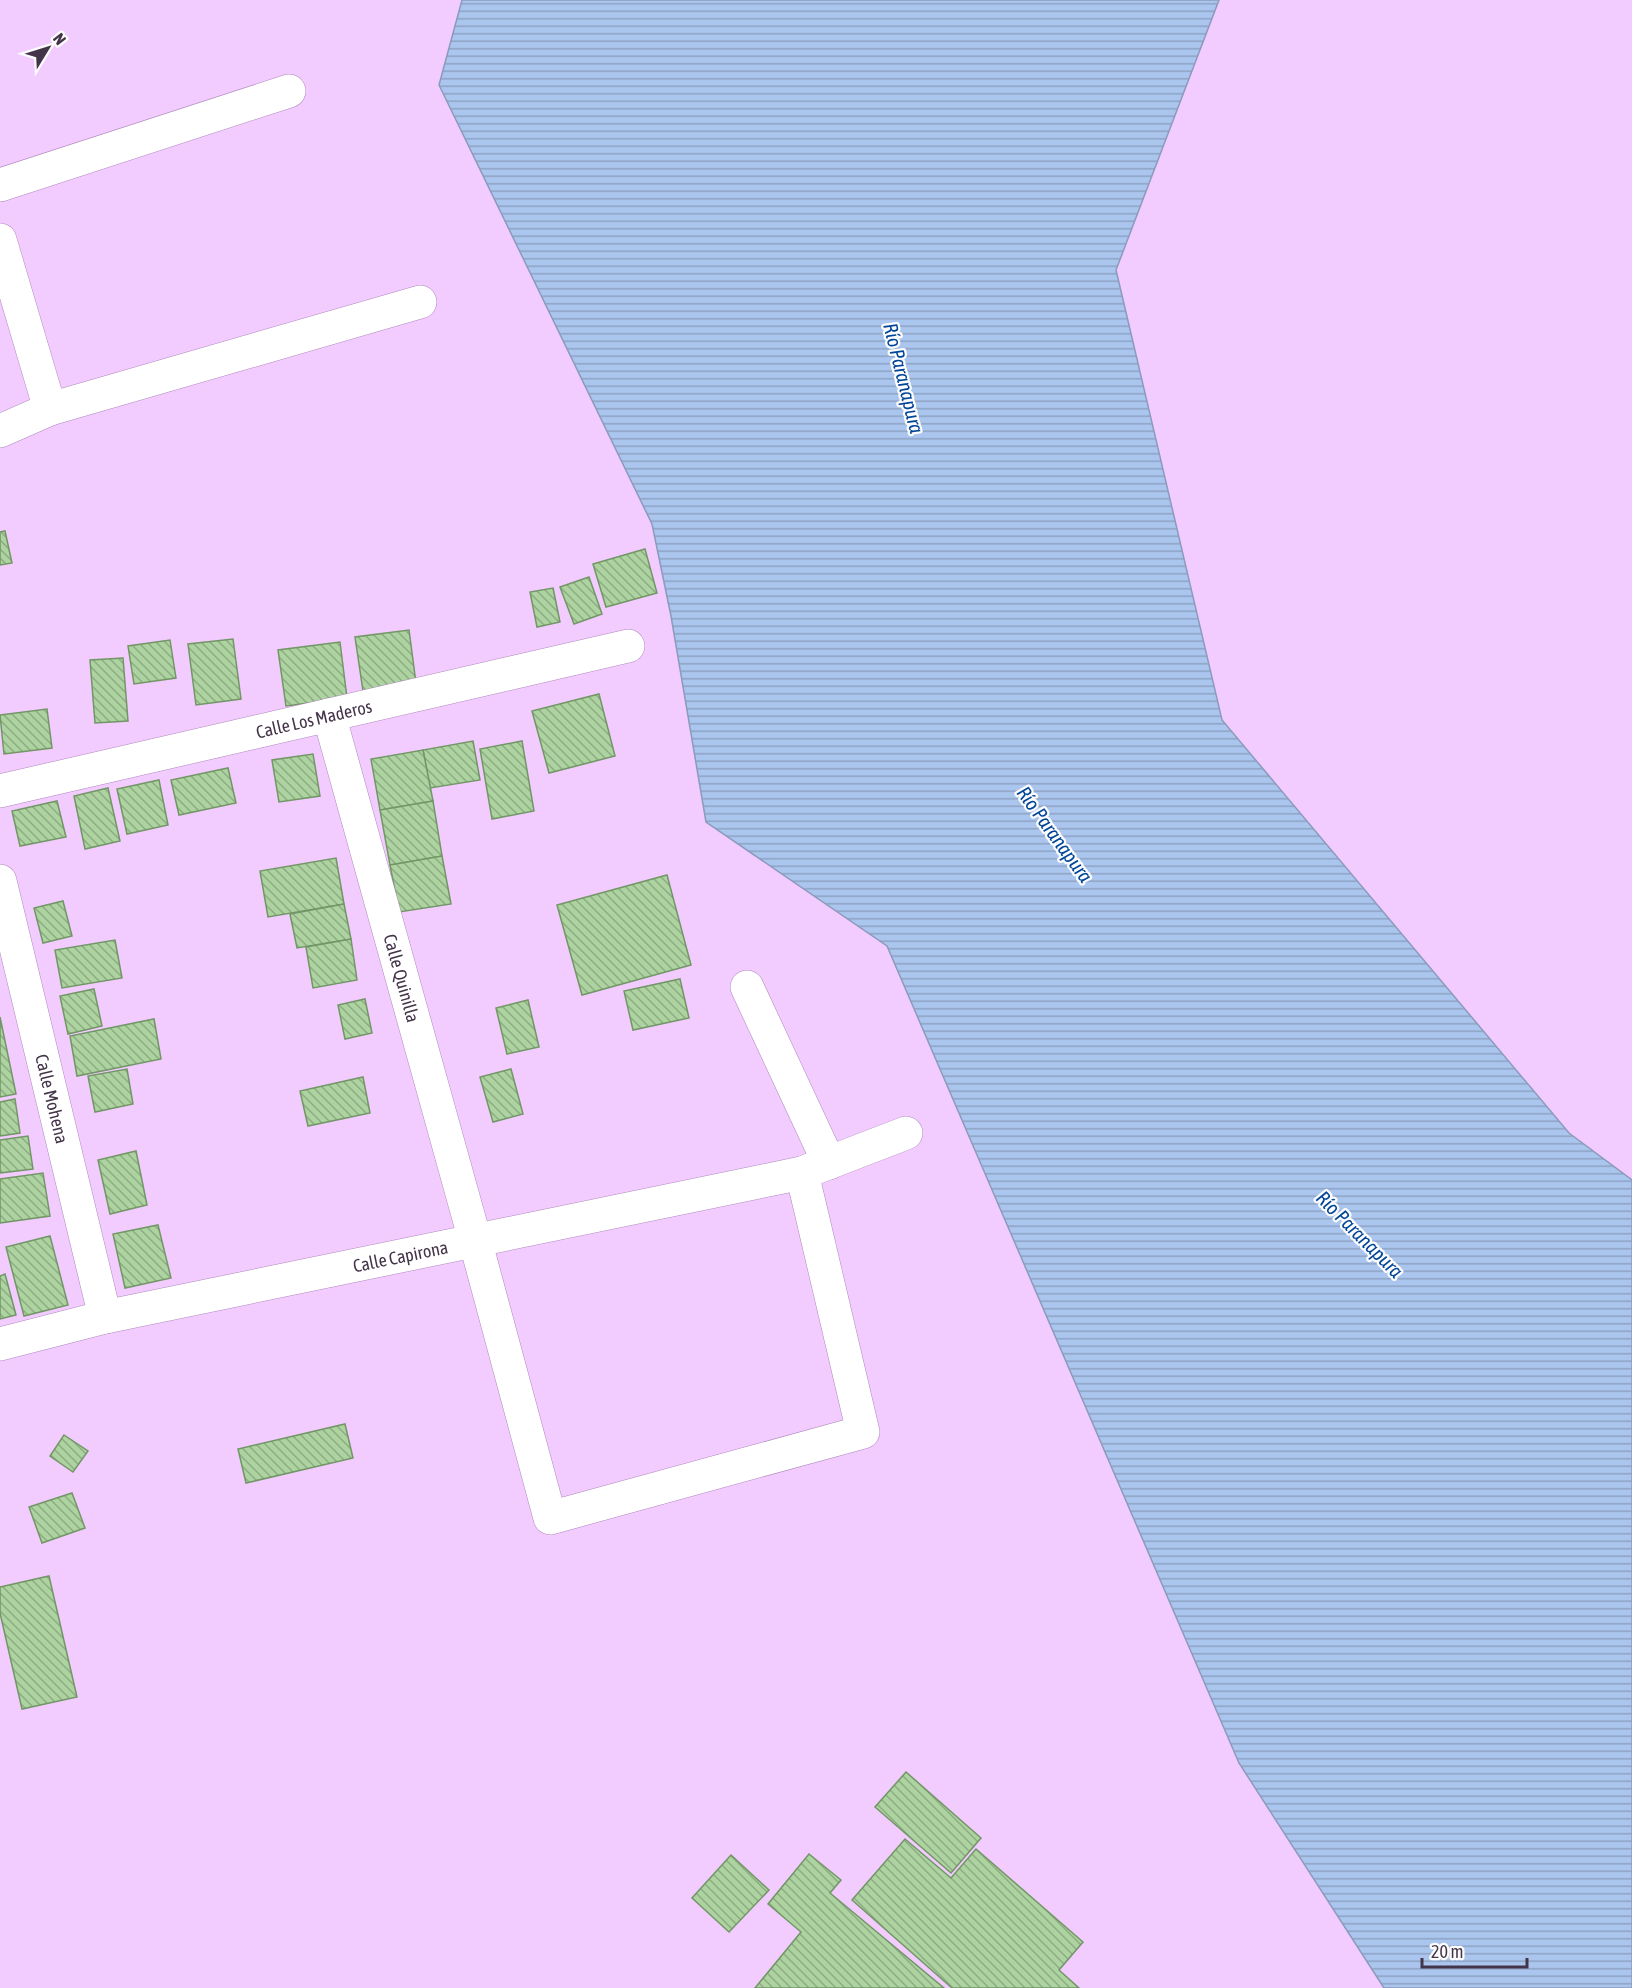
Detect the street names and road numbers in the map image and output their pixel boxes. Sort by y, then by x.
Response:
street label: Calle Los Maderos [254,695,374,742]
street label: Calle Quinilla [380,932,424,1025]
street label: Calle Mohena [32,1052,73,1146]
street label: Calle Capirona [351,1236,450,1276]

